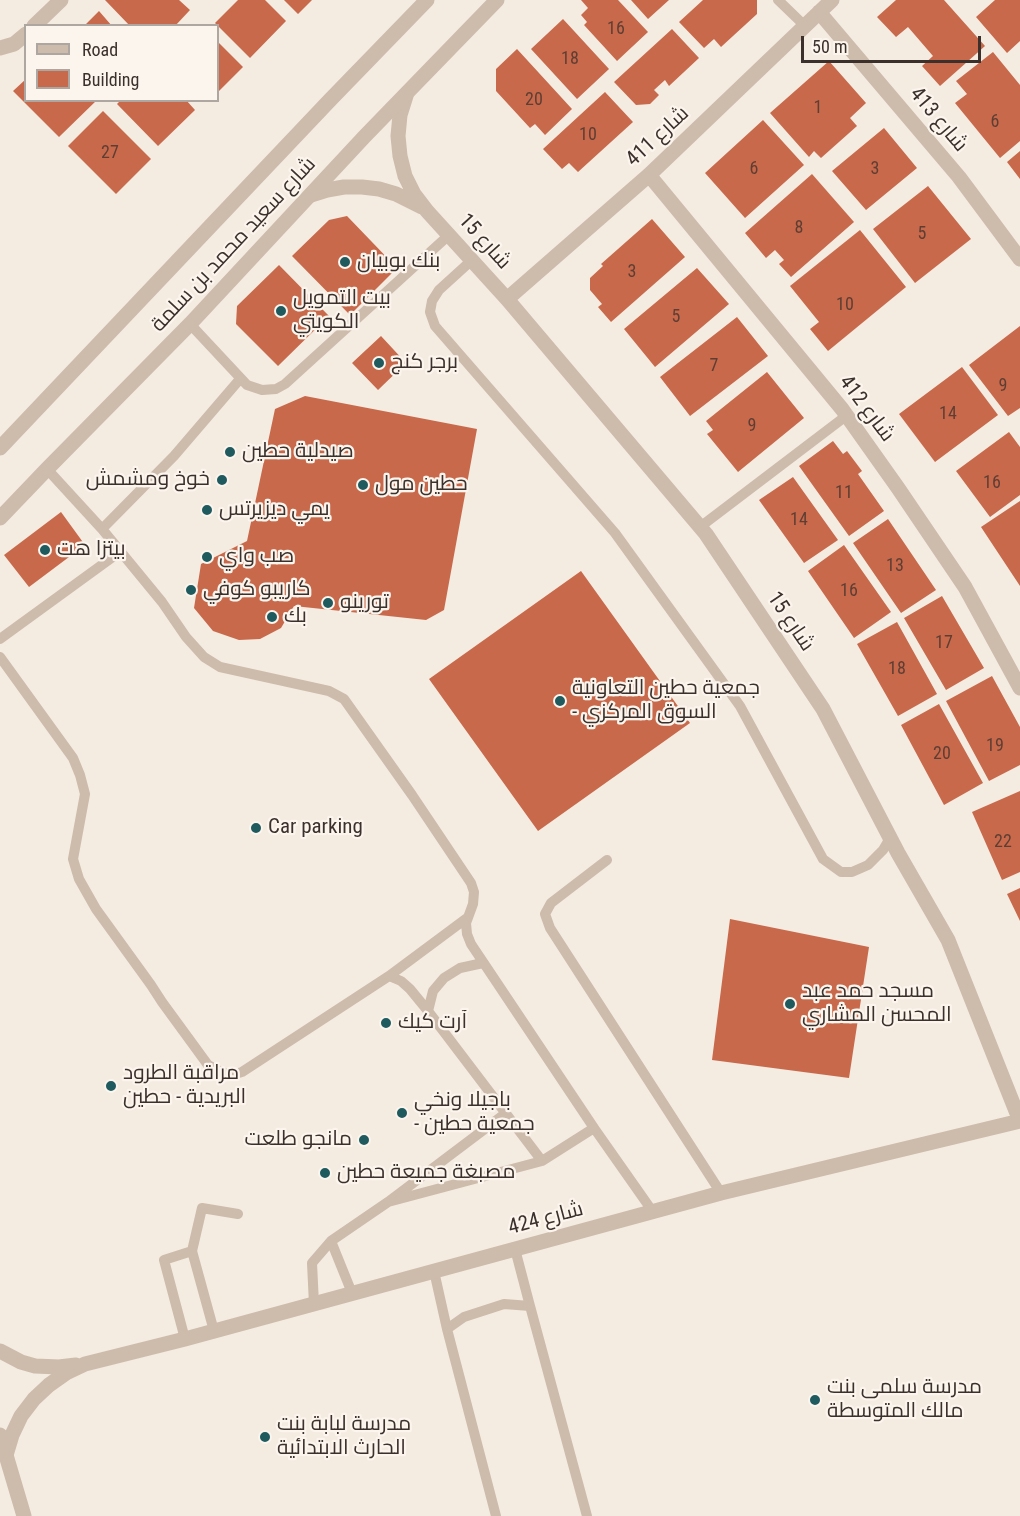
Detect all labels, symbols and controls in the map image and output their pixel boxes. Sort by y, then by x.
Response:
house number: 16 [607,18,625,40]
legend [24,24,219,102]
scale bar [804,24,984,62]
text: 50 m [812,36,847,57]
text: Road [82,39,118,60]
house number: 18 [561,48,579,70]
text: Building [82,69,139,90]
street label: شارع 413 [904,83,972,157]
house number: 20 [525,89,543,111]
house number: 1 [814,97,822,119]
street label: شارع 411 [621,102,695,172]
house number: 6 [991,111,999,133]
house number: 10 [579,124,597,146]
house number: 27 [101,142,119,164]
street label: شارع سعيد محمد بن سلمة [146,152,322,338]
house number: 6 [750,158,758,180]
house number: 3 [871,158,879,180]
street label: شارع 15 [452,209,516,275]
house number: 8 [795,217,803,239]
house number: 5 [918,223,926,245]
place label: بنك بوبيان [357,249,440,275]
marker: بنك بوبيان [338,255,352,269]
house number: 3 [628,261,636,283]
place label: بيت التمويل الكويتي [293,286,391,336]
house number: 10 [836,294,854,316]
marker: بيت التمويل الكويتي [274,304,288,318]
house number: 5 [672,306,680,328]
place label: برجر كنج [391,350,458,376]
house number: 7 [710,355,718,377]
marker: برجر كنج [372,356,386,370]
street label: شارع 412 [833,371,899,447]
house number: 9 [999,375,1007,397]
house number: 14 [939,403,957,425]
house number: 9 [748,415,756,437]
place label: صيدلية حطين [242,439,354,465]
marker: صيدلية حطين [223,445,237,459]
place label: خوخ ومشمش [86,467,210,493]
place label: حطين مول [375,472,468,498]
house number: 16 [983,472,1001,494]
marker: خوخ ومشمش [215,473,229,487]
marker: حطين مول [356,478,370,492]
house number: 11 [835,482,853,504]
place label: يمي ديزيرتس [219,497,330,523]
marker: يمي ديزيرتس [200,503,214,517]
house number: 14 [790,509,808,531]
place label: بيتزا هت [57,537,126,563]
marker: بيتزا هت [38,543,52,557]
place label: صب واي [219,544,294,570]
marker: صب واي [200,550,214,564]
house number: 13 [886,555,904,577]
place label: كاريبو كوفي [203,577,311,603]
house number: 16 [840,580,858,602]
marker: كاريبو كوفي [184,583,198,597]
street label: شارع 15 [761,588,819,656]
place label: تورينو [340,590,389,616]
marker: تورينو [321,596,335,610]
place label: بك [284,604,307,630]
marker: بك [265,610,279,624]
house number: 17 [935,632,953,654]
house number: 18 [888,658,906,680]
place label: جمعية حطين التعاونية - السوق المركزي [572,676,760,726]
marker: جمعية حطين التعاونية - السوق المركزي [553,694,567,708]
house number: 19 [986,735,1004,757]
house number: 20 [933,743,951,765]
place label: Car parking [268,815,363,841]
marker: Car parking [249,821,263,835]
house number: 22 [994,831,1012,853]
place label: مسجد حمد عبد المحسن المشاري [802,979,952,1029]
marker: مسجد حمد عبد المحسن المشاري [783,997,797,1011]
place label: آرت كيك [398,1010,467,1036]
marker: آرت كيك [379,1016,393,1030]
place label: مراقبة الطرود البريدية - حطين [123,1061,246,1111]
marker: مراقبة الطرود البريدية - حطين [104,1079,118,1093]
place label: باجيلا ونخي - جمعية حطين [414,1088,535,1138]
marker: باجيلا ونخي - جمعية حطين [395,1106,409,1120]
place label: مانجو طلعت [245,1127,352,1153]
marker: مانجو طلعت [357,1133,371,1147]
place label: مصبغة جميعة حطين [337,1160,515,1186]
marker: مصبغة جميعة حطين [318,1166,332,1180]
street label: شارع 424 [506,1197,586,1241]
place label: مدرسة سلمى بنت مالك المتوسطة [827,1375,982,1425]
marker: مدرسة سلمى بنت مالك المتوسطة [808,1393,822,1407]
place label: مدرسة لبابة بنت الحارث الابتدائية [277,1412,411,1462]
marker: مدرسة لبابة بنت الحارث الابتدائية [258,1430,272,1444]

